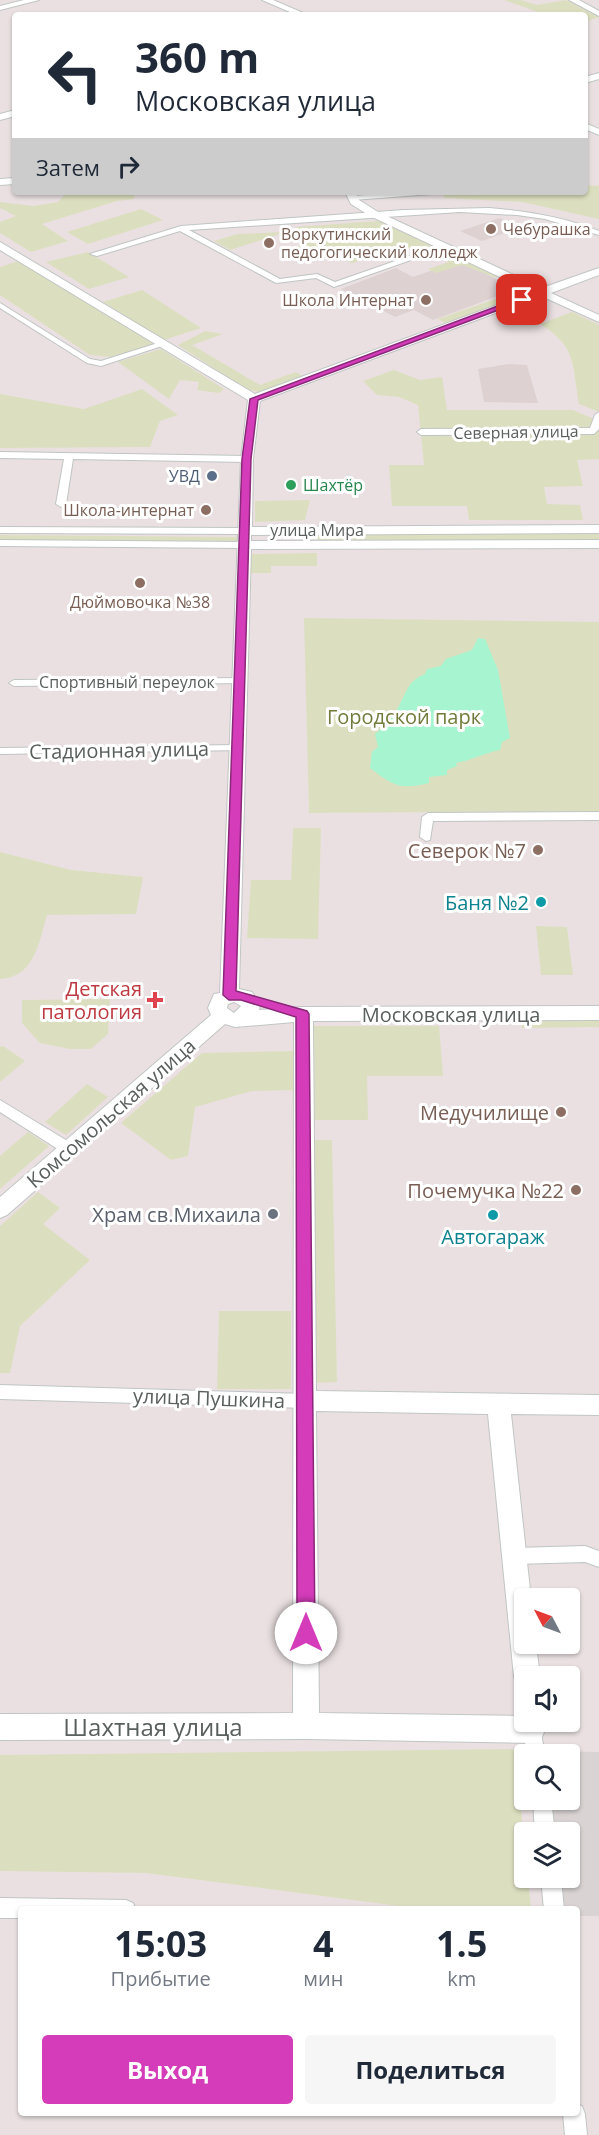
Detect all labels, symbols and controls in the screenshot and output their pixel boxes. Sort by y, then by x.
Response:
text: 360 m [135,28,259,85]
icon: left [36,36,114,114]
text: Московская улица [135,82,376,119]
icon: right [112,150,145,183]
text: Затем [36,152,100,182]
place label: Чебурашка [503,218,591,240]
marker: Чебурашка [484,222,498,236]
place label: Воркутинский педогогический колледж [281,223,478,263]
marker: Воркутинский педогогический колледж [262,236,276,250]
pin [496,274,547,325]
icon: arrive [505,283,538,316]
place label: Школа Интернат [282,289,414,311]
marker: Школа Интернат [419,293,433,307]
street label: Северная улица [453,420,579,444]
place label: УВД [169,465,200,487]
marker: УВД [205,469,219,483]
place label: Шахтёр [303,474,363,496]
marker: Шахтёр [284,478,298,492]
place label: Школа-интернат [63,499,194,521]
marker: Школа-интернат [199,503,213,517]
street label: улица Мира [270,519,364,541]
marker: Дюймовочка №38 [133,576,147,590]
place label: Дюймовочка №38 [70,591,210,613]
street label: Спортивный переулок [39,671,216,693]
park label: Городской парк [327,703,482,730]
street label: Стадионная улица [29,735,209,765]
place label: Северок №7 [408,837,526,864]
marker: Северок №7 [531,843,545,857]
place label: Баня №2 [445,889,529,916]
marker: Баня №2 [534,895,548,909]
place label: Детская патология [41,975,142,1025]
marker: Детская патология [146,991,164,1009]
street label: Московская улица [362,1001,540,1028]
street label: Комсомольская улица [21,1032,201,1194]
place label: Медучилище [420,1099,549,1126]
marker: Медучилище [554,1105,568,1119]
place label: Почемучка №22 [407,1177,564,1204]
marker: Почемучка №22 [569,1183,583,1197]
place label: Храм св.Михаила [92,1201,261,1228]
marker: Храм св.Михаила [266,1207,280,1221]
marker: Автогараж [486,1208,500,1222]
place label: Автогараж [441,1223,545,1250]
street label: улица Пушкина [132,1382,286,1414]
north arrow [514,1588,580,1654]
map controls [514,1588,580,1888]
position arrow [274,1601,338,1665]
button: sound [514,1666,580,1732]
street label: Шахтная улица [63,1710,243,1743]
button: search [514,1744,580,1810]
button: layers [514,1822,580,1888]
text: 15:03 [114,1919,207,1968]
text: 4 [313,1919,334,1968]
text: 1.5 [436,1919,487,1968]
text: Прибытие [111,1965,211,1992]
text: мин [303,1965,343,1992]
text: km [447,1965,476,1992]
button: Выход [42,2035,293,2104]
button: Поделиться [305,2035,556,2104]

